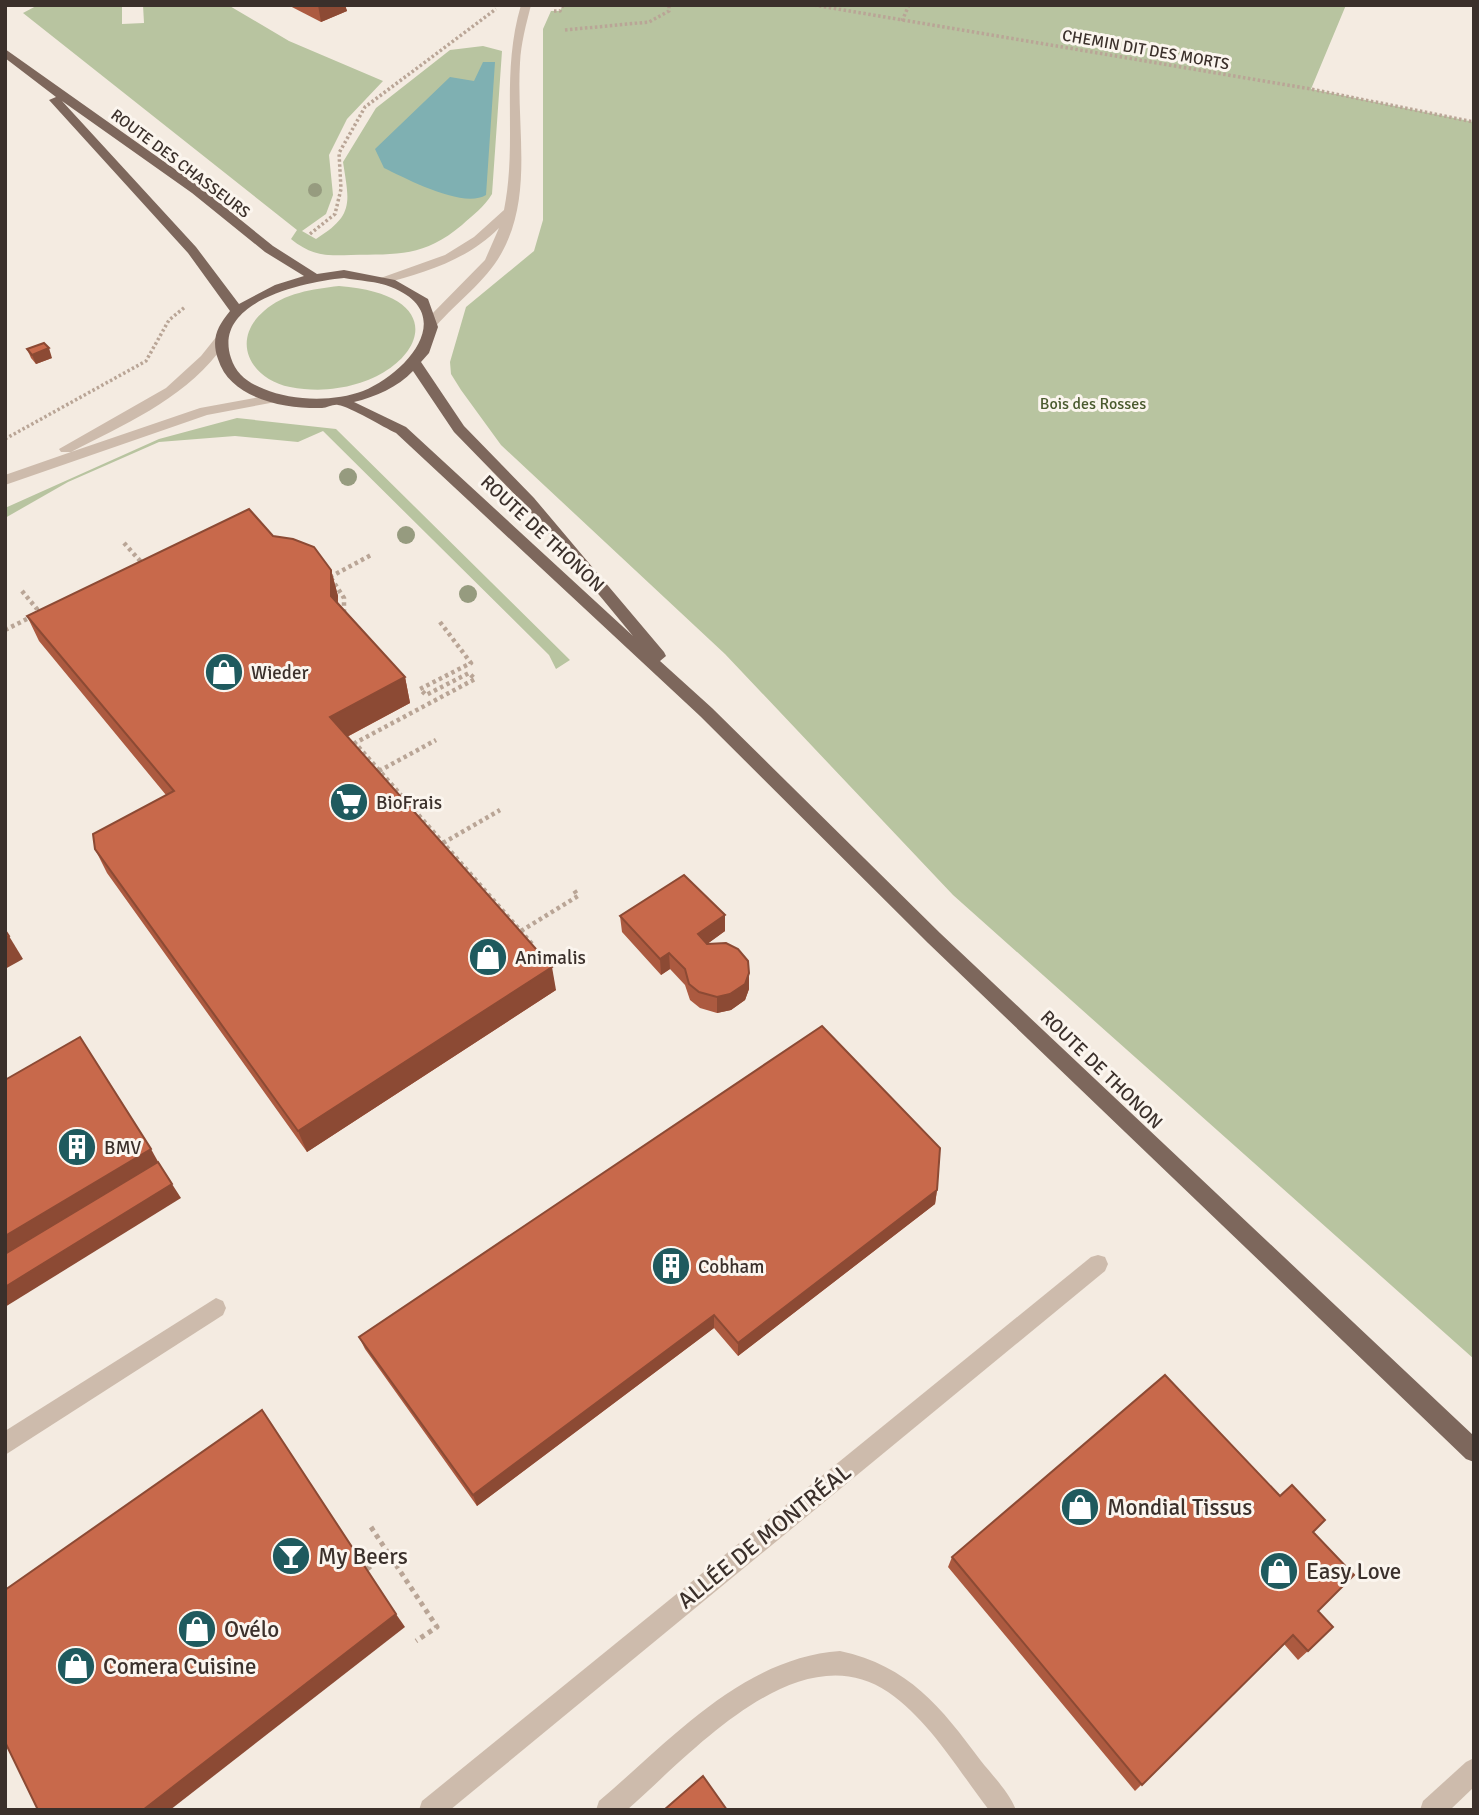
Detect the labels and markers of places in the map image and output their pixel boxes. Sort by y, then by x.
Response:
shop icon: Wieder [203,651,245,693]
place label: Wieder [251,661,308,685]
supermarket icon: BioFrais [328,781,370,823]
place label: BioFrais [376,791,442,815]
shop icon: Animalis [467,936,509,978]
place label: Animalis [515,946,586,970]
building icon: BMV [56,1126,98,1168]
place label: BMV [104,1136,141,1160]
building icon: Cobham [650,1245,692,1287]
place label: Cobham [698,1255,764,1279]
shop icon: Mondial Tissus [1059,1486,1101,1528]
place label: Mondial Tissus [1107,1493,1252,1522]
bar icon: My Beers [270,1535,312,1577]
place label: My Beers [318,1542,408,1571]
shop icon: Easy Love [1258,1550,1300,1592]
place label: Easy Love [1306,1557,1401,1586]
shop icon: Ovélo [176,1608,218,1650]
place label: Ovélo [224,1615,279,1644]
shop icon: Comera Cuisine [55,1645,97,1687]
place label: Comera Cuisine [103,1652,256,1681]

